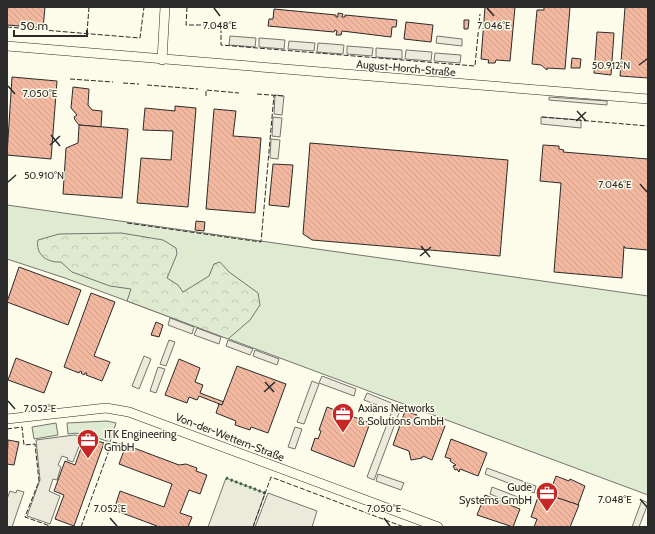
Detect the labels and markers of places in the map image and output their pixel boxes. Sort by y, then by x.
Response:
office icon: Axians Networks & Solutions GmbH [330,401,356,434]
place label: Axians Networks & Solutions GmbH [358,401,444,428]
office icon: ITK Engineering GmbH [75,427,101,460]
place label: ITK Engineering GmbH [104,427,177,454]
place label: Gude Systems GmbH [459,480,532,507]
office icon: Gude Systems GmbH [534,480,560,513]

